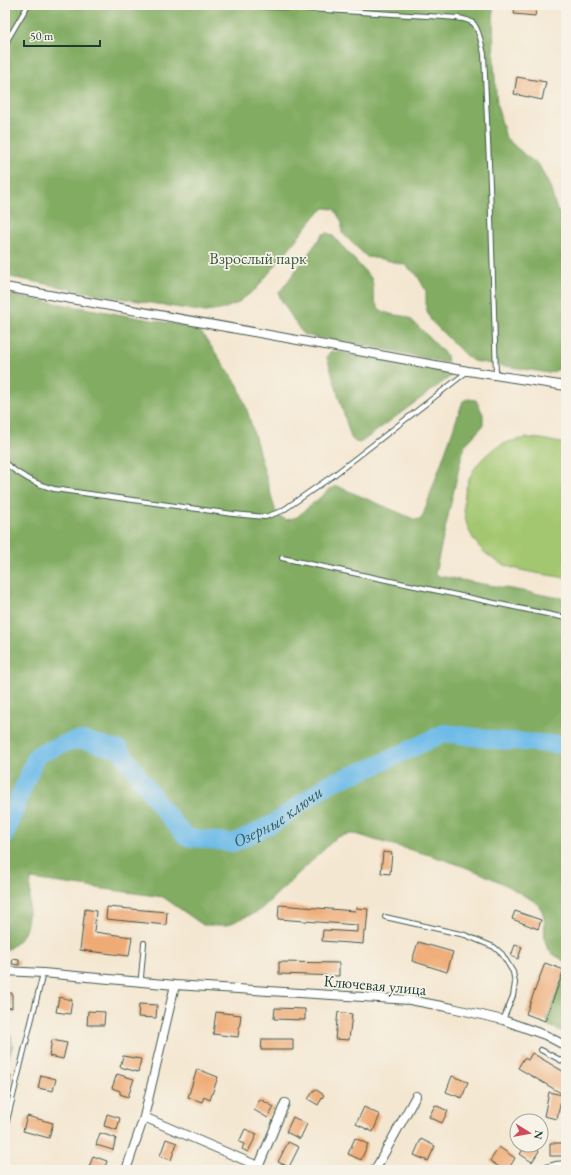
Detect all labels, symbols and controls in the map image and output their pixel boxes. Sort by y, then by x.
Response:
scale bar [24,22,100,48]
text: 50 m [30,28,54,44]
park label: Взрослый парк [209,248,307,269]
water label: Озерные ключи [229,781,327,852]
street label: Ключевая улица [323,970,428,1000]
north arrow [509,1113,549,1153]
text: N [531,1129,547,1141]

